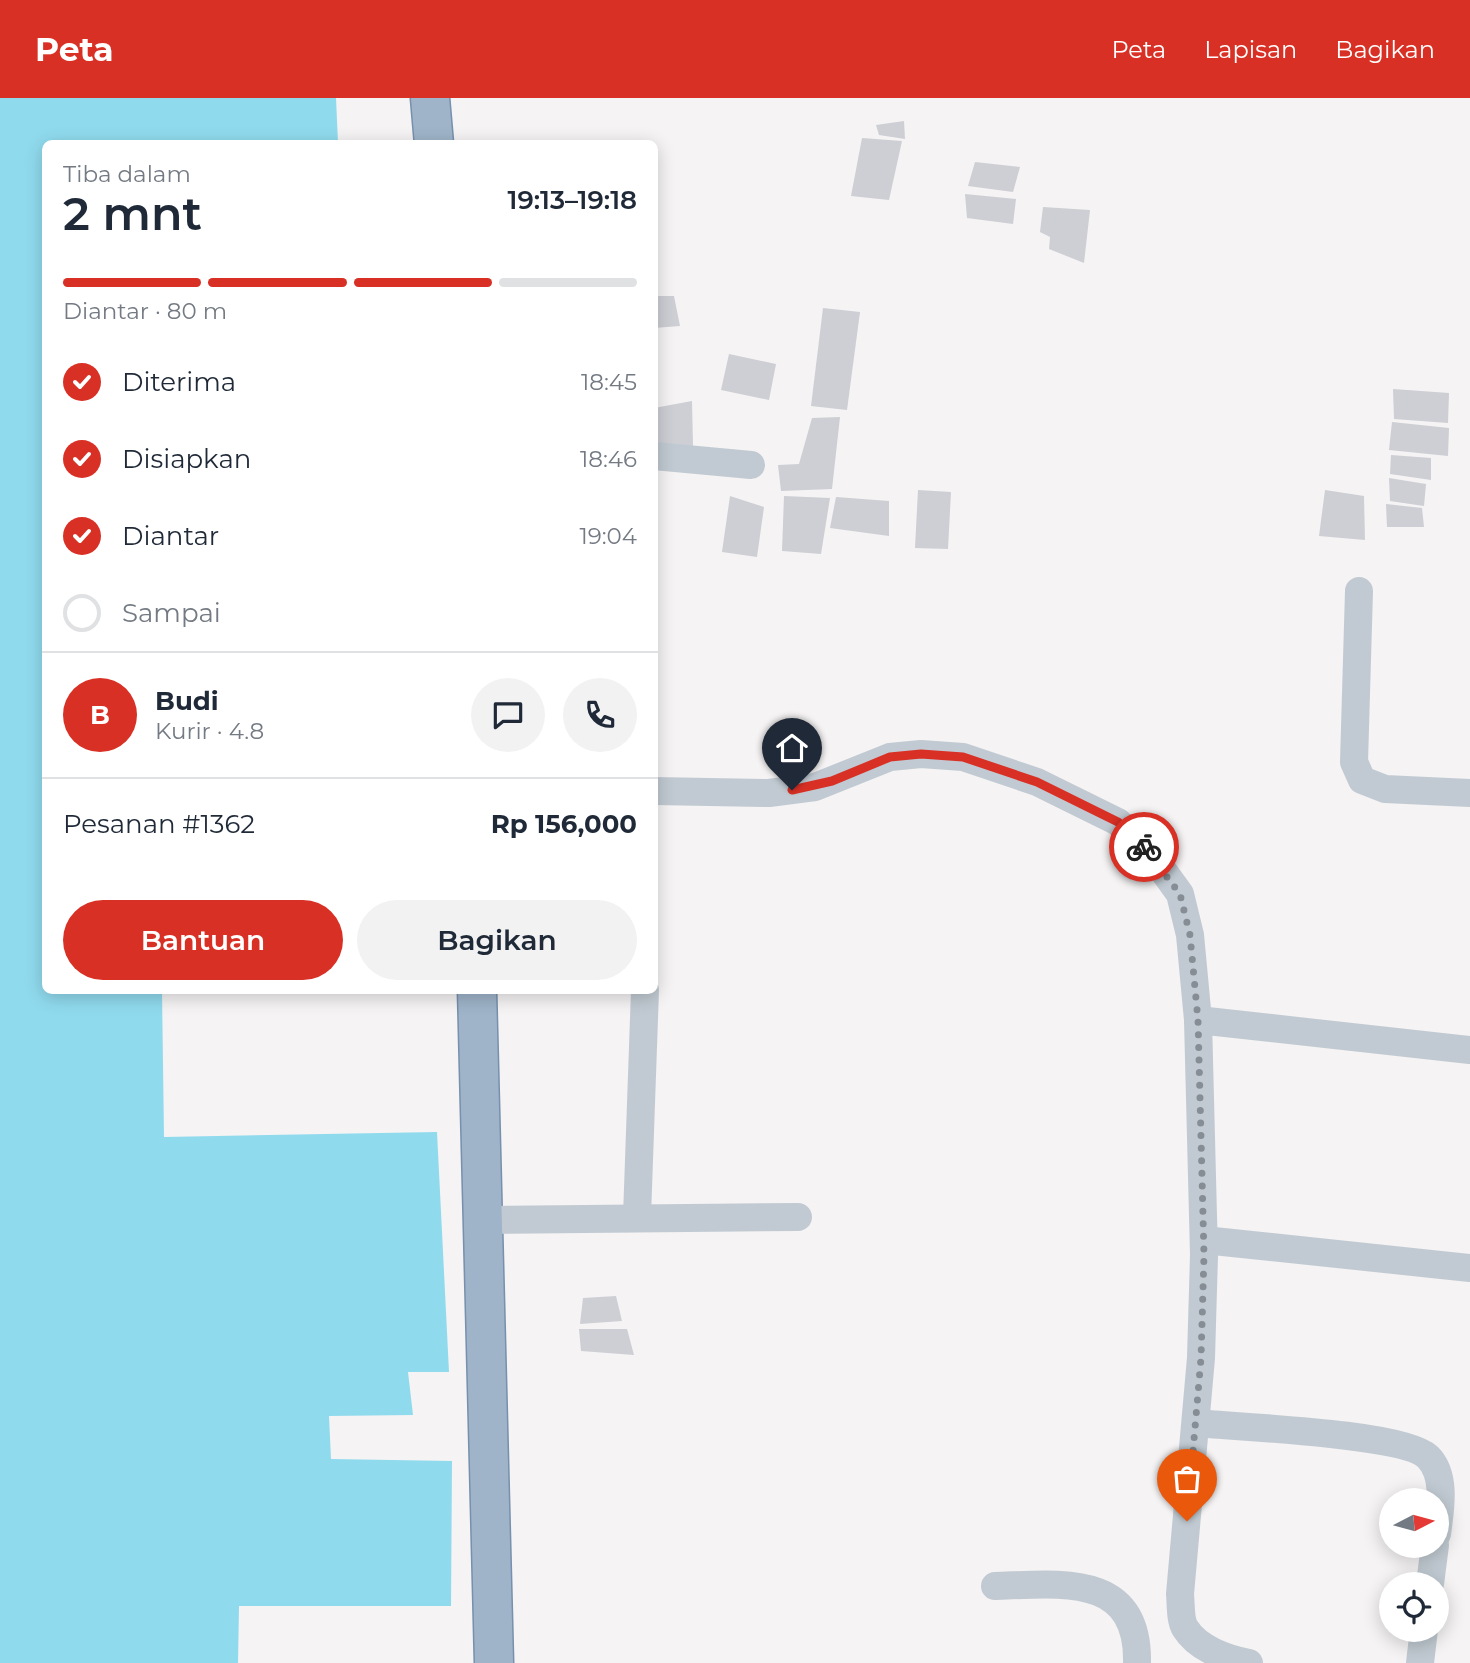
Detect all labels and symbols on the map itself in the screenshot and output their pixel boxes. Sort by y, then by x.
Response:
pin [762,718,822,790]
courier [1109,812,1179,882]
pin [1157,1449,1217,1521]
north arrow [1379,1488,1449,1558]

